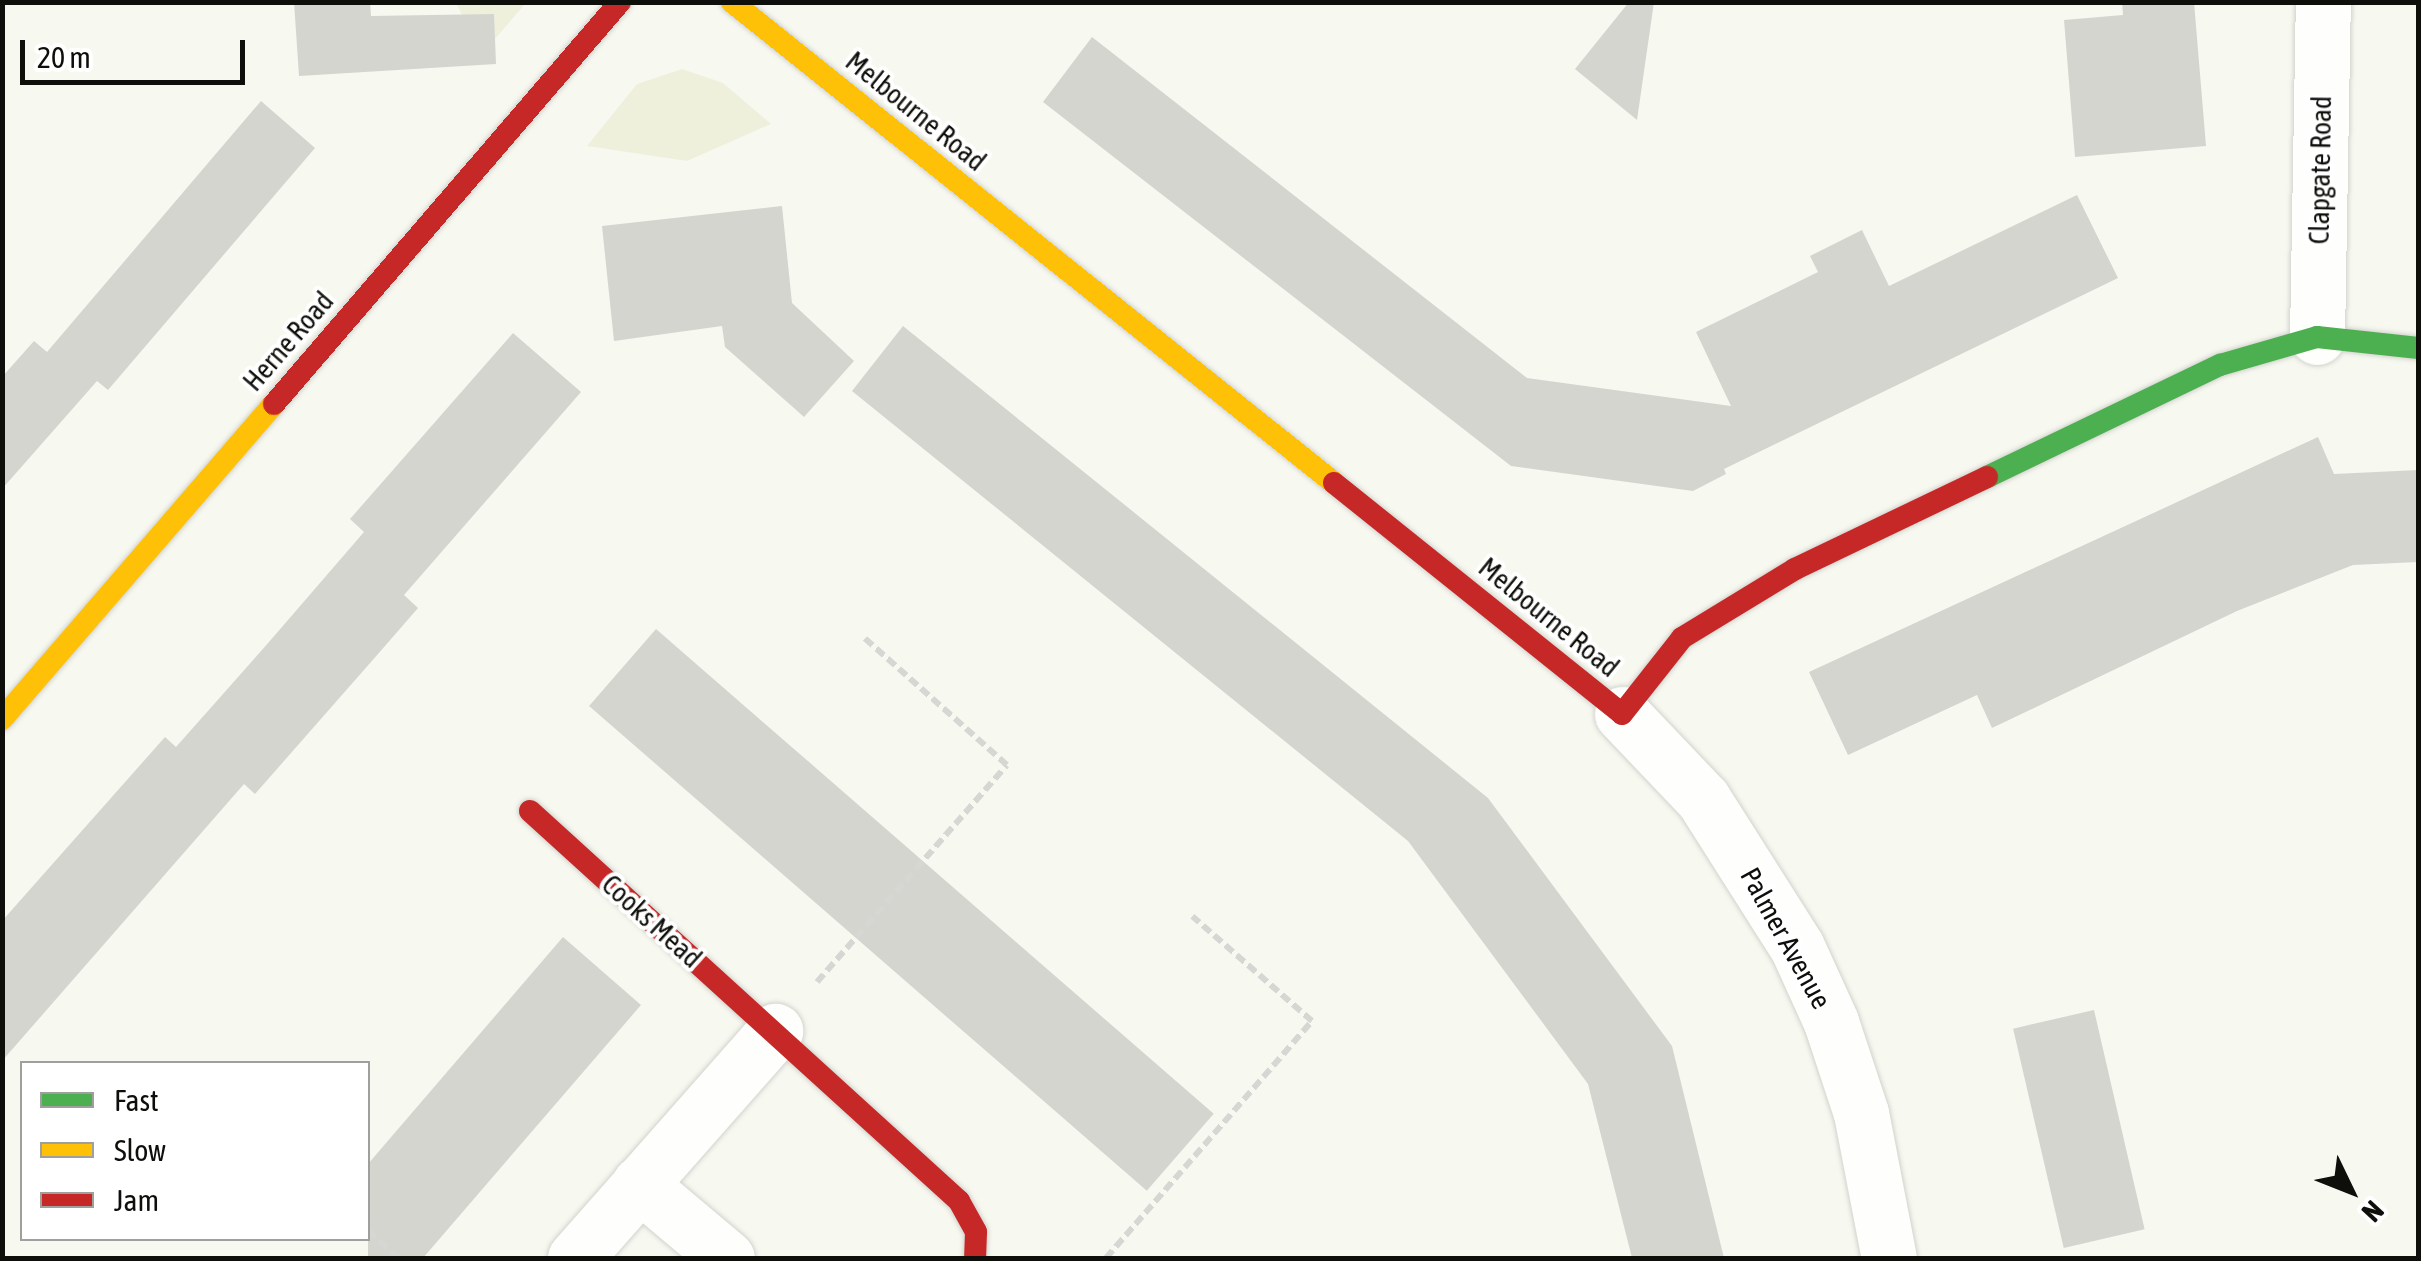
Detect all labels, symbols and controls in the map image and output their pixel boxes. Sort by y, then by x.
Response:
scale bar [25,20,250,82]
text: 20 m [37,40,91,74]
street label: Melbourne Road [839,44,993,178]
street label: Clapgate Road [2302,95,2338,245]
street label: Herne Road [236,284,340,398]
street label: Melbourne Road [1472,550,1626,684]
street label: Palmer Avenue [1733,862,1839,1014]
street label: Cooks Mead [595,867,709,975]
legend [20,1061,370,1241]
text: Fast [114,1083,159,1117]
text: Slow [114,1133,166,1167]
north arrow [2301,1141,2401,1241]
text: Jam [114,1183,159,1217]
text: N [2356,1195,2390,1228]

